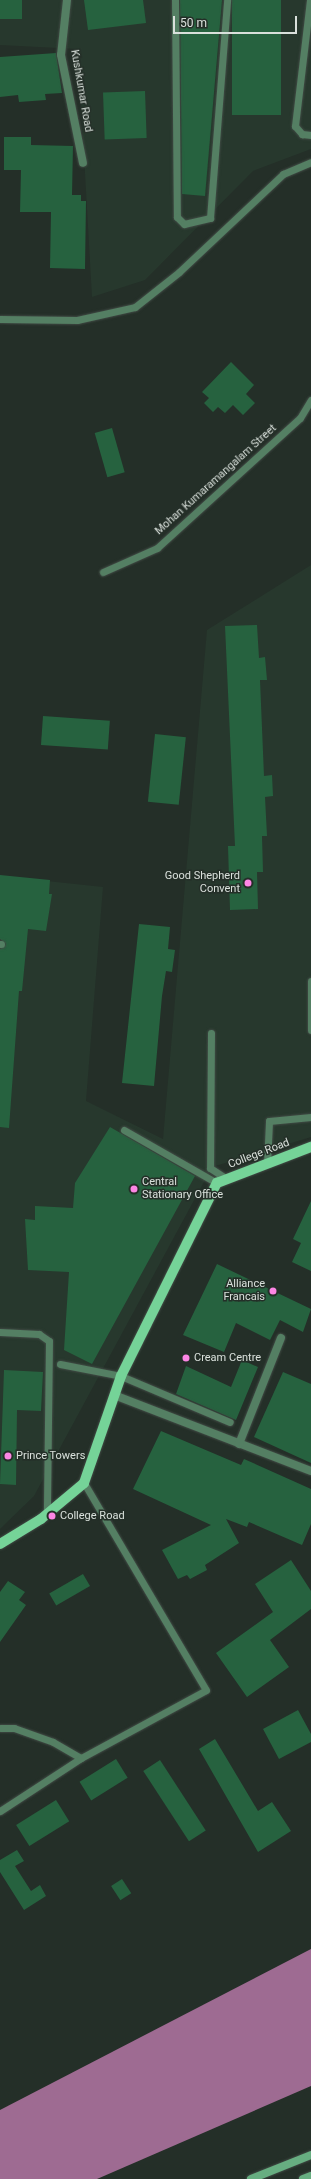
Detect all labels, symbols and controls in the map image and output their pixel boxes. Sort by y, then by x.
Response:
scale bar [175,8,299,34]
text: 50 m [180,16,207,30]
street label: Kushkumar Road [67,49,95,133]
street label: Mohan Kumaramangalam Street [153,422,279,538]
place label: Good Shepherd Convent [165,870,240,896]
marker: Good Shepherd Convent [243,878,253,888]
street label: College Road [226,1136,292,1172]
place label: Central Stationary Office [142,1176,223,1202]
marker: Central Stationary Office [129,1184,139,1194]
place label: Alliance Francais [223,1278,265,1304]
marker: Alliance Francais [268,1286,278,1296]
place label: Cream Centre [194,1351,261,1365]
marker: Cream Centre [181,1353,191,1363]
place label: Prince Towers [16,1449,86,1463]
marker: Prince Towers [3,1451,13,1461]
place label: College Road [60,1509,125,1523]
marker: College Road [47,1511,57,1521]

